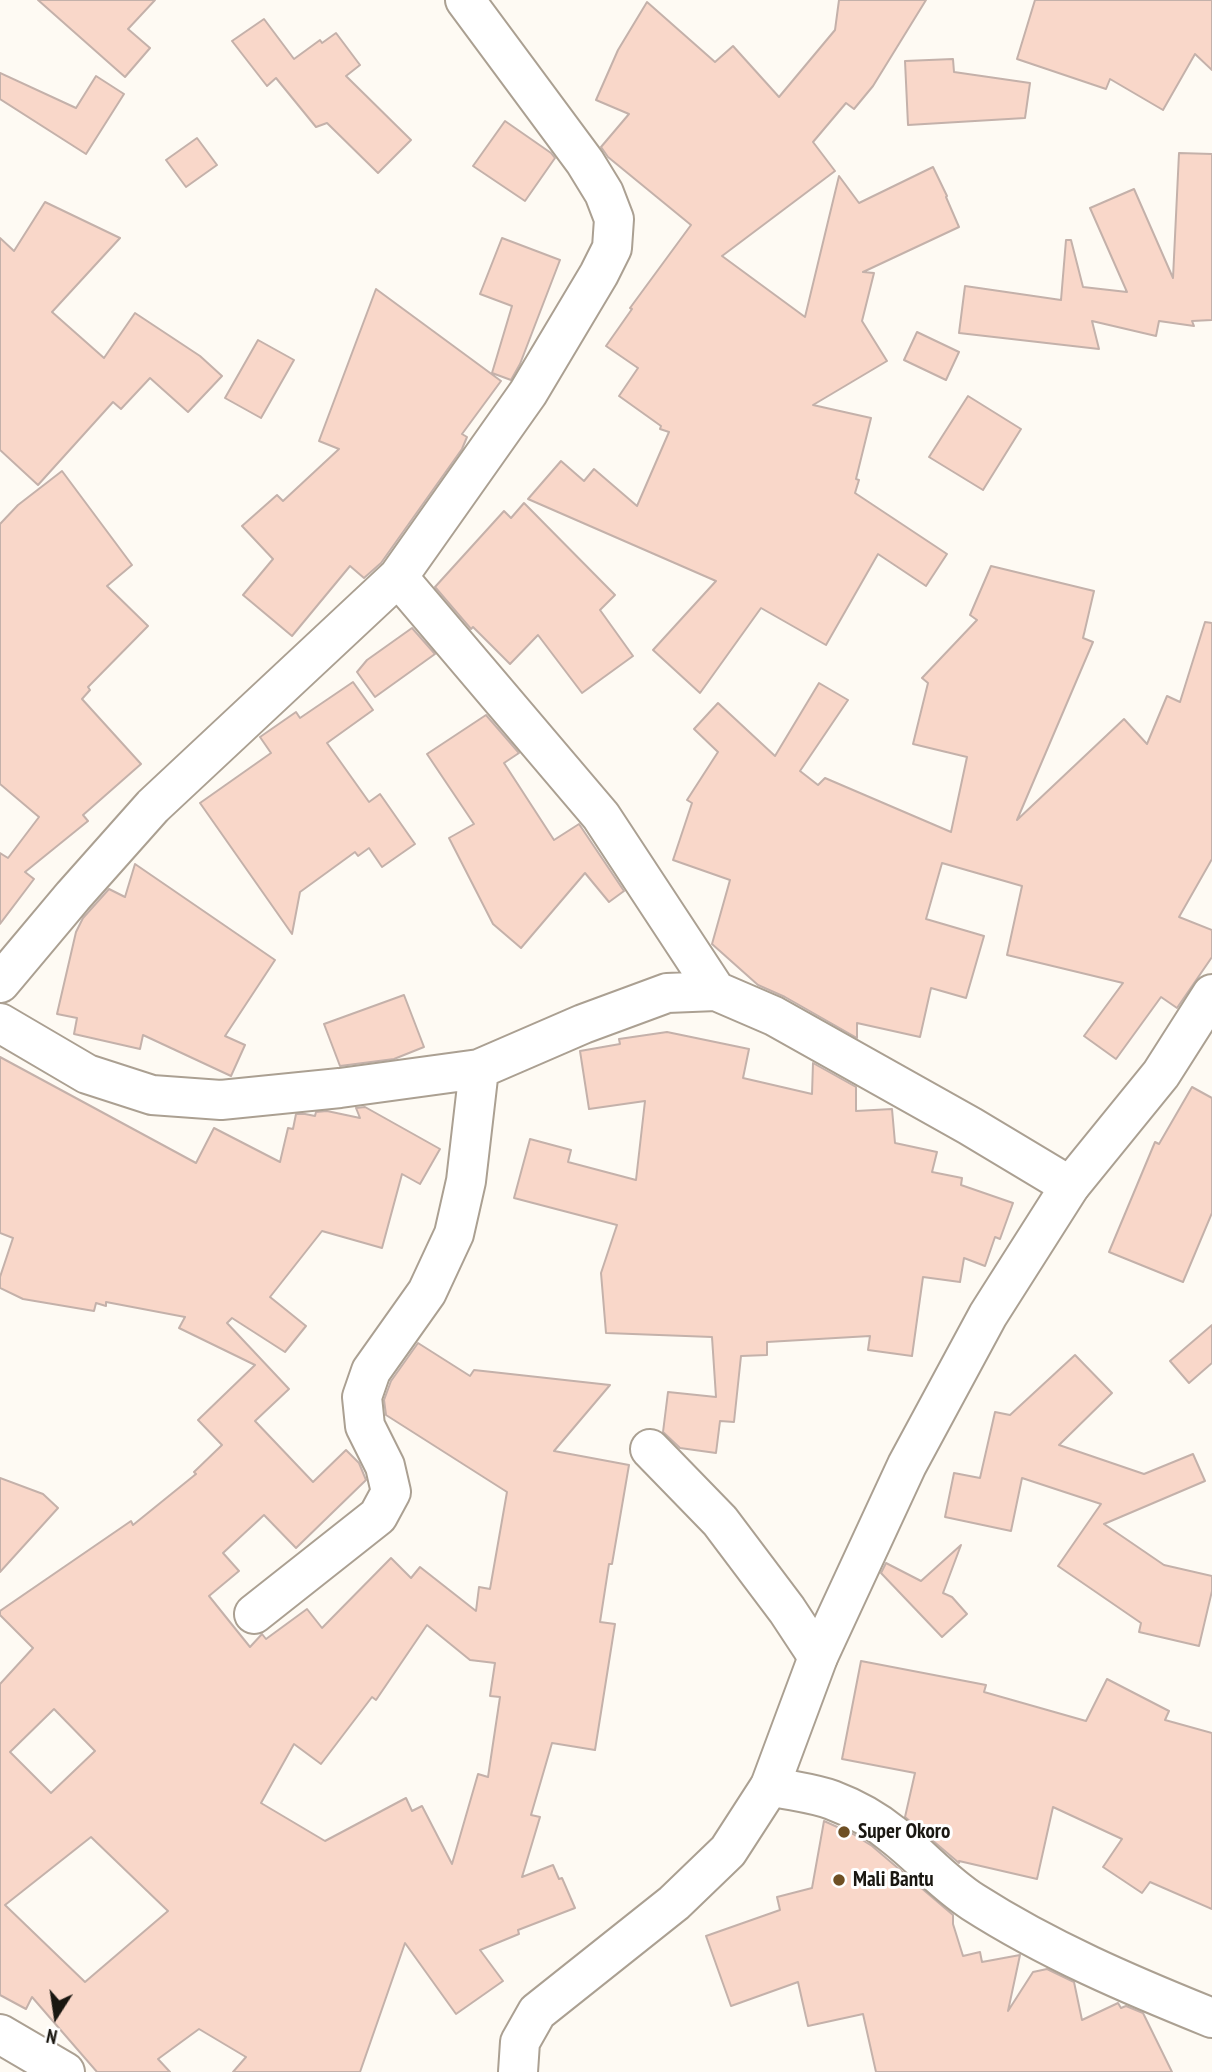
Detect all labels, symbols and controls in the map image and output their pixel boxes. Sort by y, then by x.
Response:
place label: Super Okoro [858,1819,950,1845]
marker: Super Okoro [836,1824,852,1840]
place label: Mali Bantu [853,1867,934,1893]
marker: Mali Bantu [831,1872,847,1888]
north arrow [21,1981,91,2051]
text: N [44,2024,59,2049]

